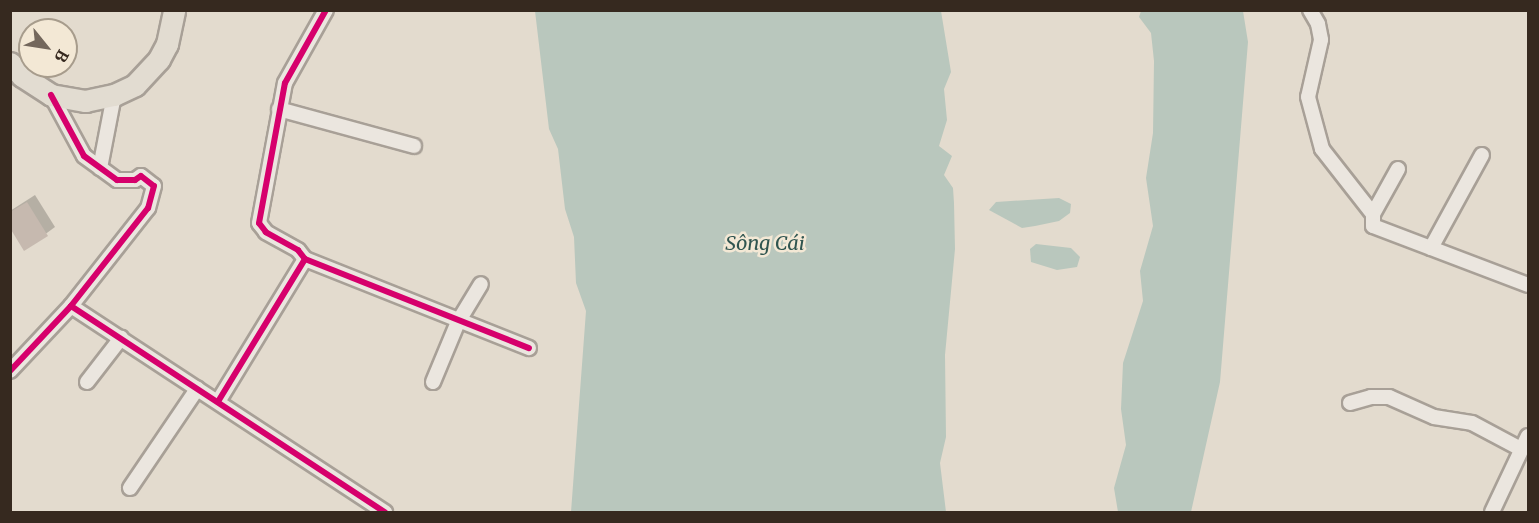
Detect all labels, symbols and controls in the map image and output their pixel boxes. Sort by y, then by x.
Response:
north arrow [18,18,78,78]
text: B [50,46,73,66]
water label: Sông Cái [725,230,805,254]

